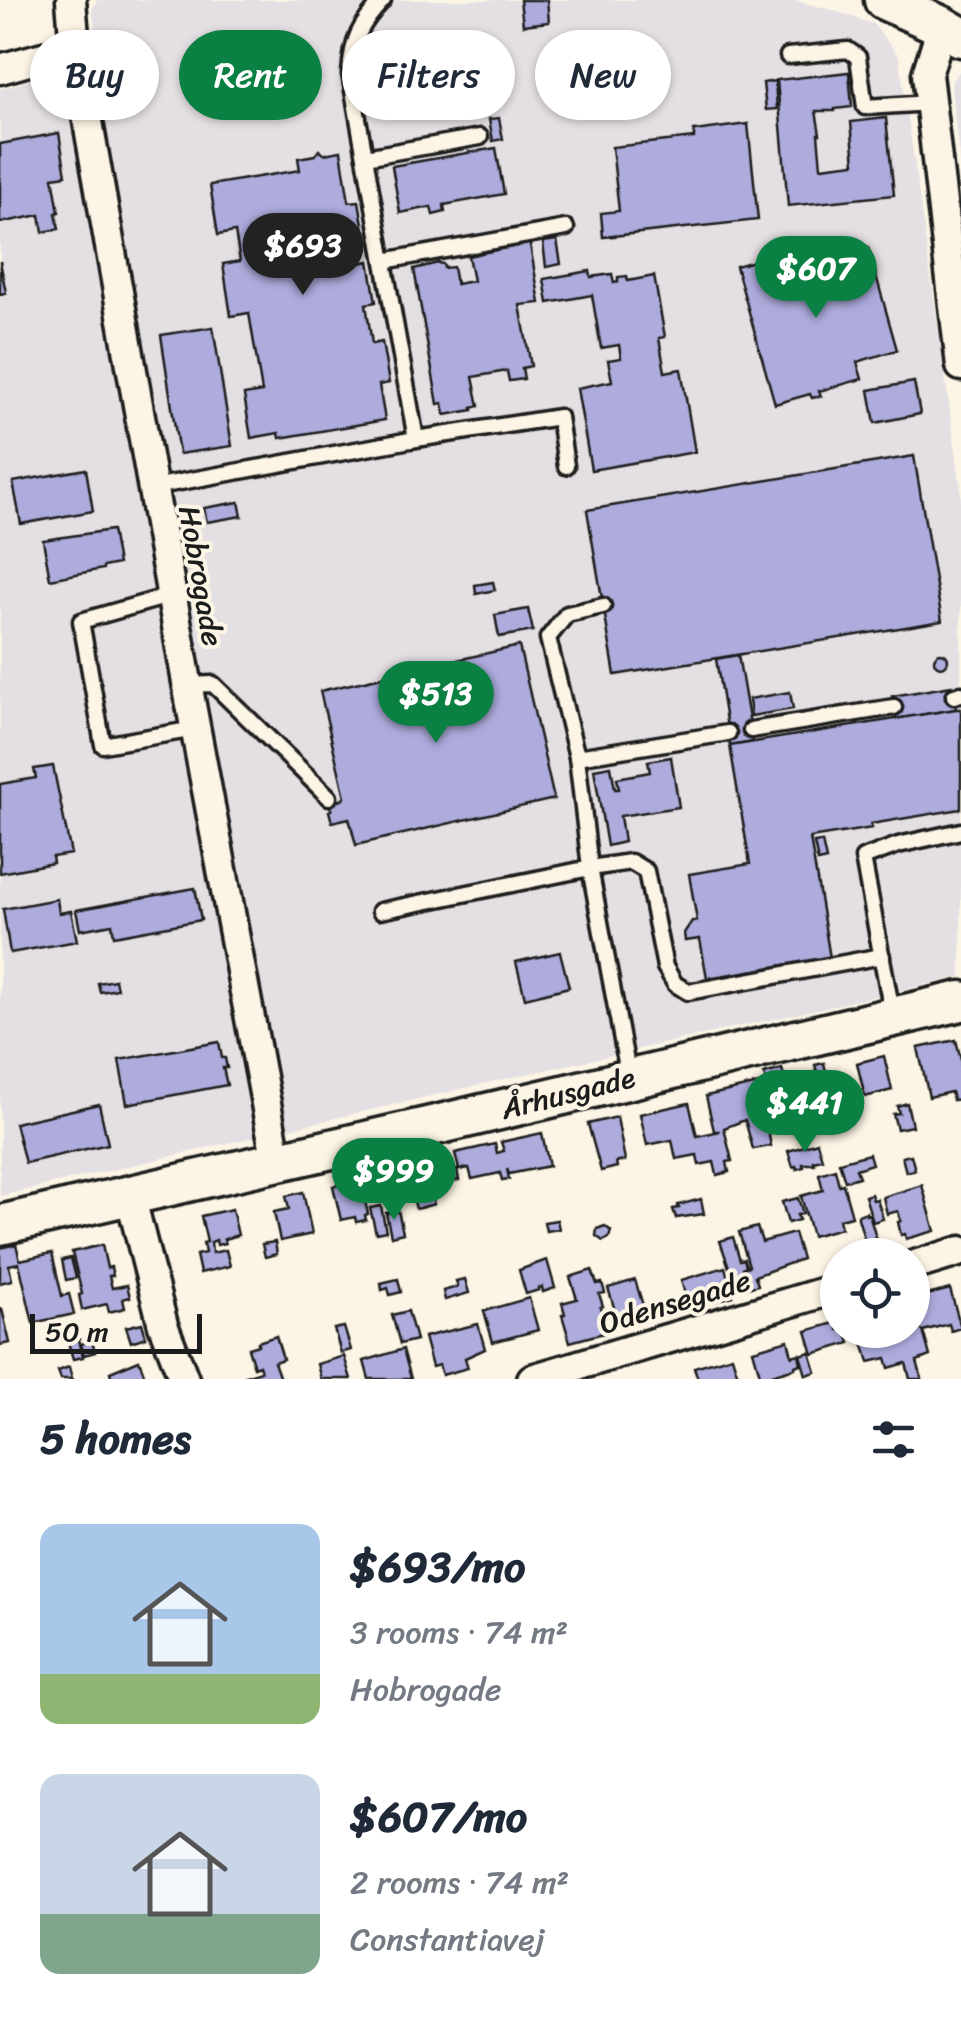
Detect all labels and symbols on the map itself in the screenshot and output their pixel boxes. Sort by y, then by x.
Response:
pin: $693 [244,213,362,298]
pin: $607 [757,236,875,321]
street label: Hobrogade [162,501,240,651]
pin: $513 [377,661,495,746]
street label: Århusgade [494,1050,641,1136]
pin: $441 [746,1070,864,1155]
pin: $999 [335,1138,453,1223]
street label: Odensegade [593,1253,757,1351]
scale bar [30,1309,202,1354]

